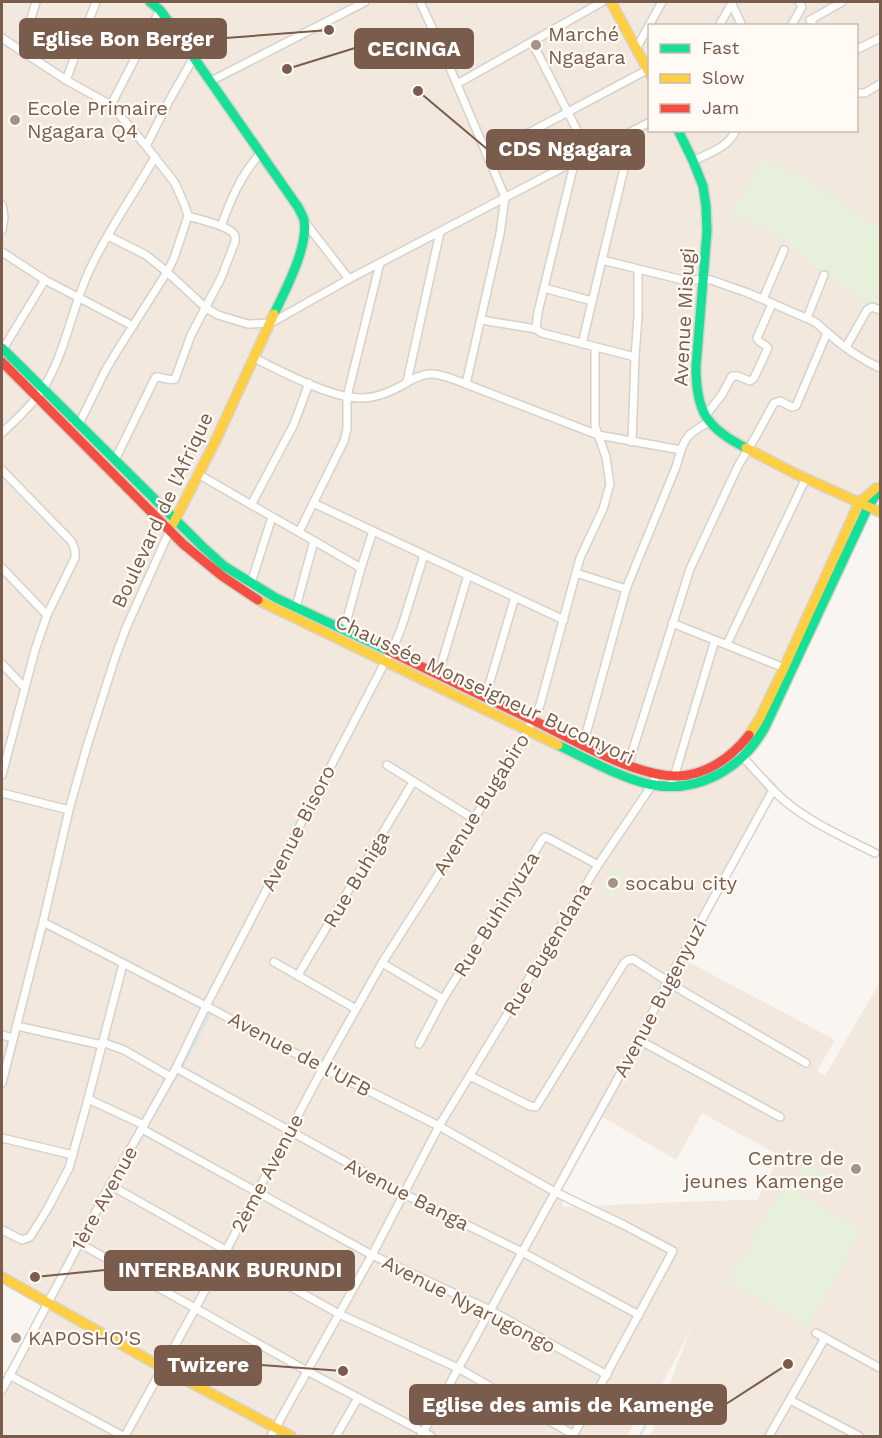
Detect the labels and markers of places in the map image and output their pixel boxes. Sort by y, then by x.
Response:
callout: Eglise Bon Berger [20,19,226,58]
place label: Marché Ngagara [548,22,626,69]
callout: CECINGA [355,29,473,68]
marker: Marché Ngagara [529,38,543,52]
place label: Ecole Primaire Ngagara Q4 [27,96,168,143]
marker: Ecole Primaire Ngagara Q4 [8,113,22,127]
callout: CDS Ngagara [487,130,644,169]
place label: socabu city [625,871,738,895]
marker: socabu city [606,876,620,890]
place label: Centre de jeunes Kamenge [682,1146,844,1193]
marker: Centre de jeunes Kamenge [849,1162,863,1176]
callout: INTERBANK BURUNDI [105,1251,354,1290]
place label: KAPOSHO'S [28,1326,141,1350]
marker: KAPOSHO'S [9,1331,23,1345]
callout: Twizere [155,1346,261,1385]
callout: Eglise des amis de Kamenge [410,1385,726,1424]

